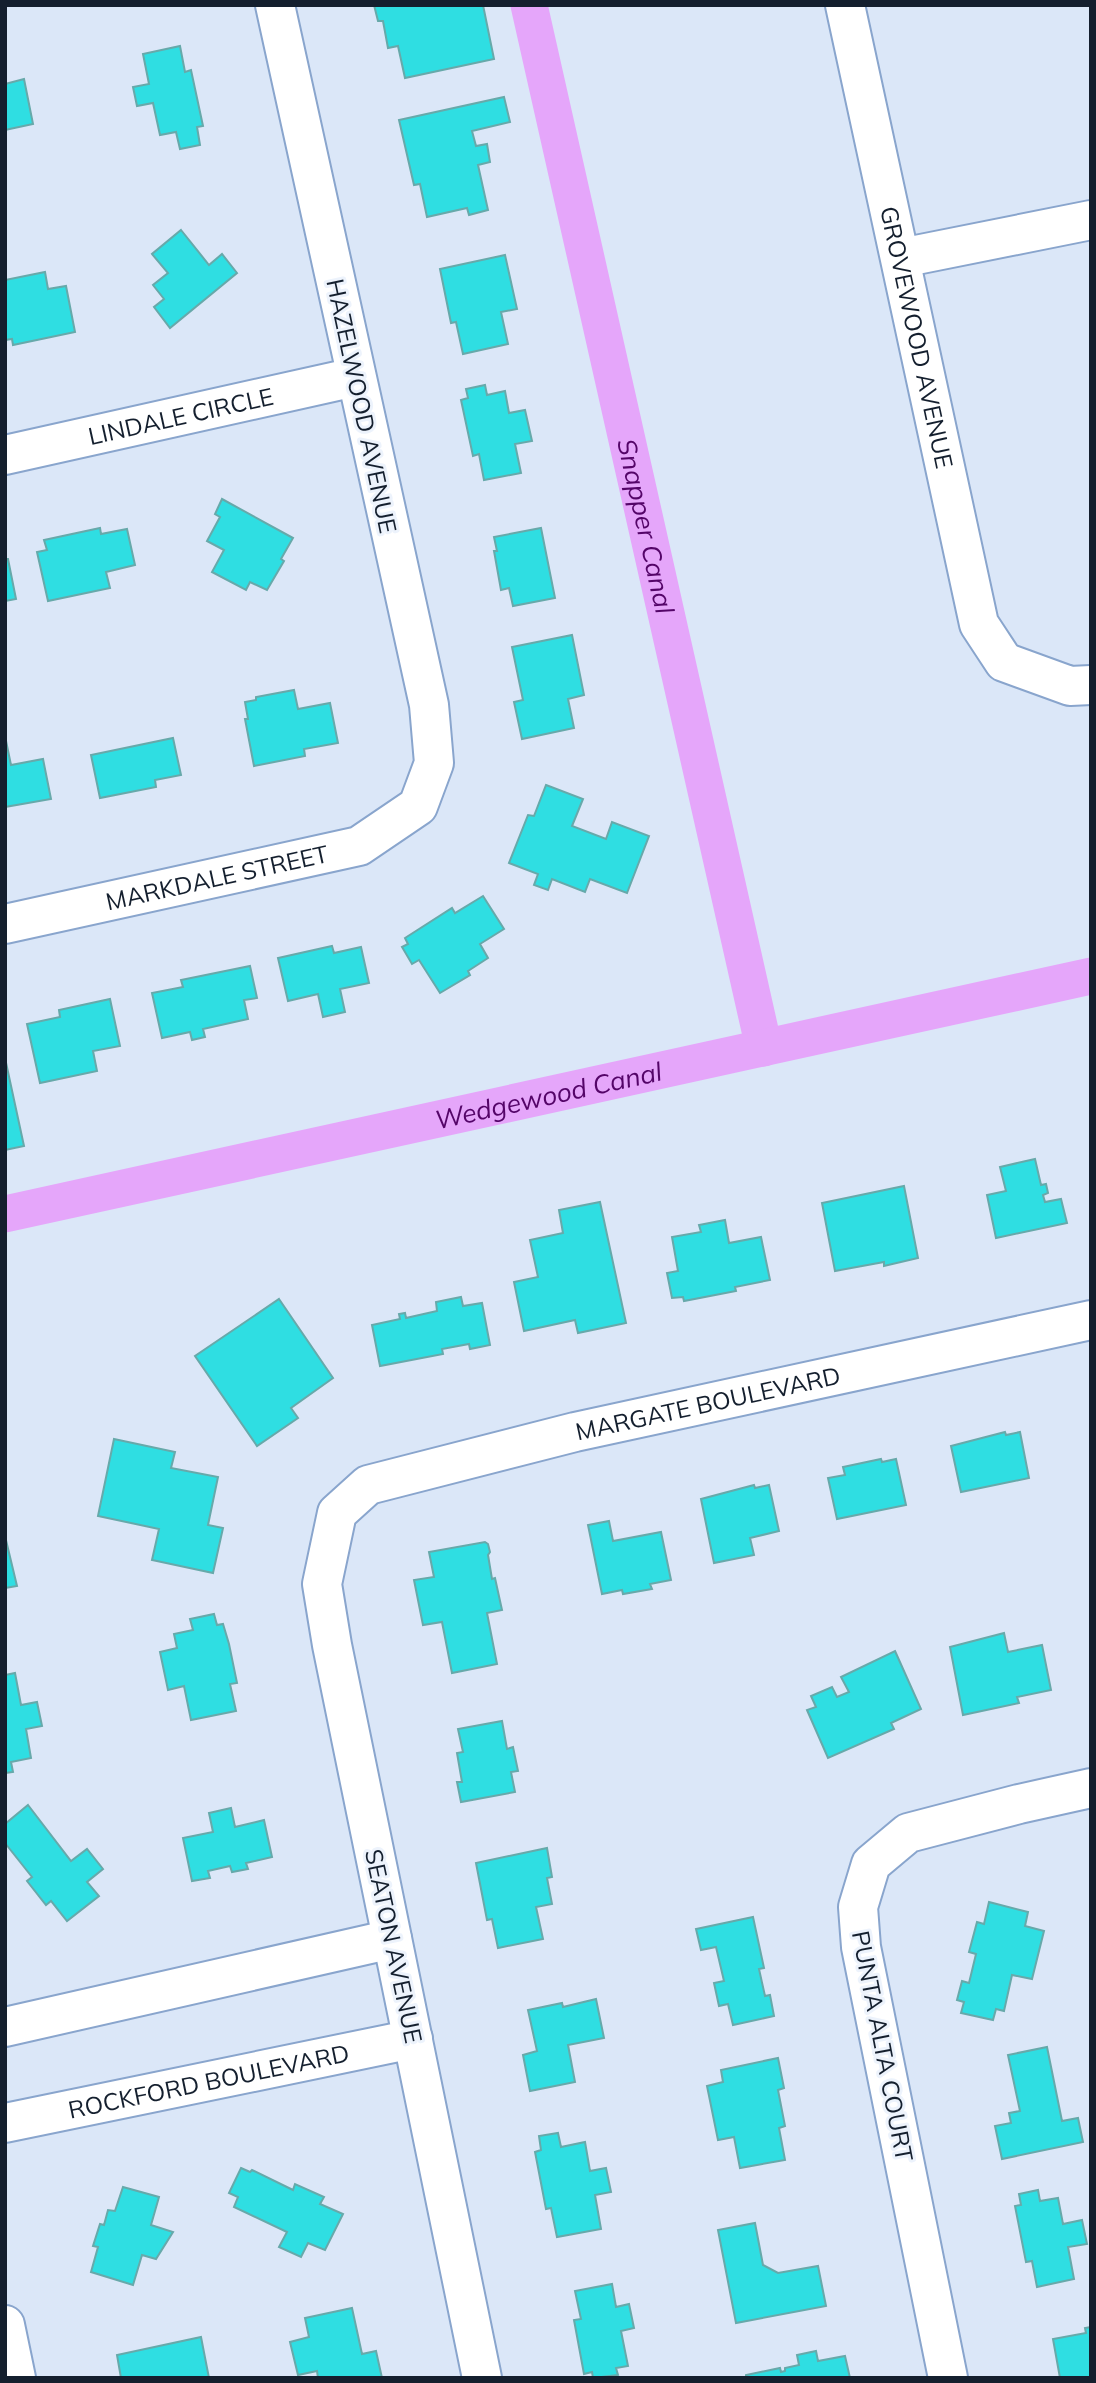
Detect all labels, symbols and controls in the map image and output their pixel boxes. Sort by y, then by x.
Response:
street label: GROVEWOOD AVENUE [874,204,960,471]
street label: HAZELWOOD AVENUE [320,276,404,536]
street label: LINDALE CIRCLE [85,381,276,451]
water label: Snapper Canal [611,435,682,618]
street label: MARKDALE STREET [103,838,331,916]
water label: Wedgewood Canal [432,1054,665,1136]
street label: MARGATE BOULEVARD [573,1360,843,1446]
street label: SEATON AVENUE [359,1846,429,2046]
street label: PUNTA ALTA COURT [846,1928,920,2164]
street label: ROCKFORD BOULEVARD [66,2038,352,2125]

